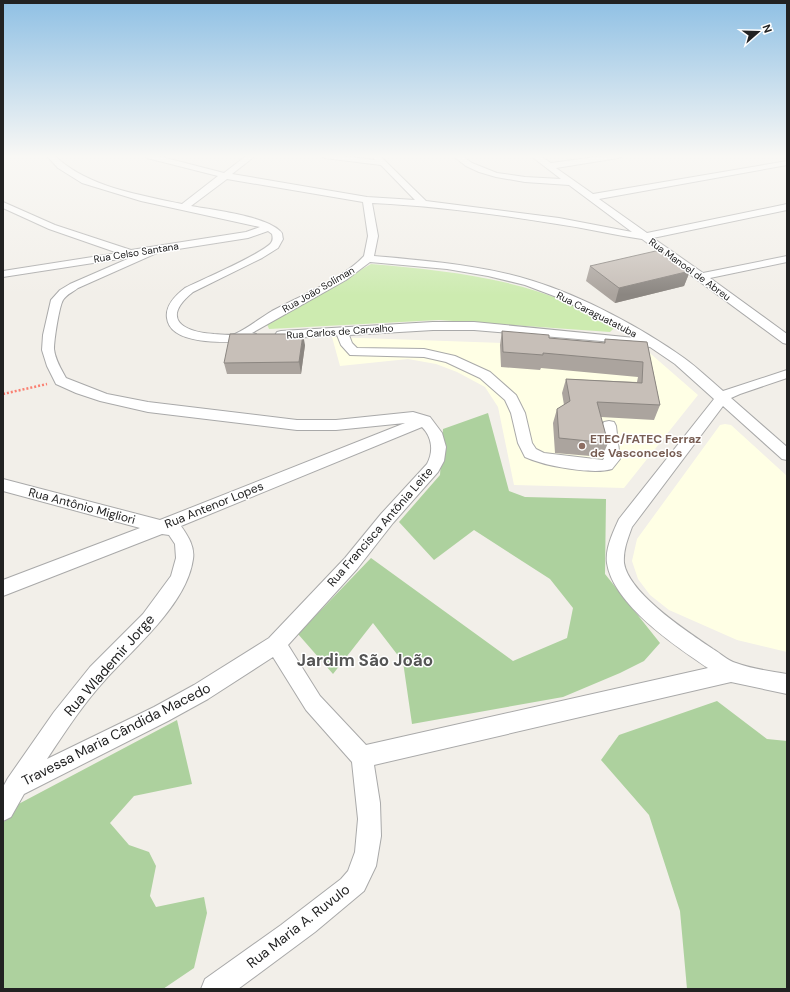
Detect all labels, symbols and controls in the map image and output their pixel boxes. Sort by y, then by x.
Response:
north arrow [738,12,778,52]
text: N [759,22,775,35]
street label: Rua Manoel de Abreu [646,235,734,304]
street label: Rua Celso Santana [93,239,180,266]
street label: Rua João Soliman [280,263,357,315]
street label: Rua Caraguatatuba [554,289,639,340]
street label: Rua Carlos de Carvalho [286,321,394,342]
place label: ETEC/FATEC Ferraz de Vasconcelos [590,431,701,461]
marker: ETEC/FATEC Ferraz de Vasconcelos [577,441,587,451]
street label: Rua Francisca Antônia Leite [324,464,436,590]
street label: Rua Antenor Lopes [162,478,266,532]
street label: Rua Antônio Migliori [27,484,137,528]
street label: Rua Wlademir Jorge [60,610,158,720]
district label: Jardim São João [297,649,433,671]
street label: Travessa Maria Cândida Macedo [19,678,213,790]
street label: Rua Maria A. Ruvulo [243,880,353,972]

